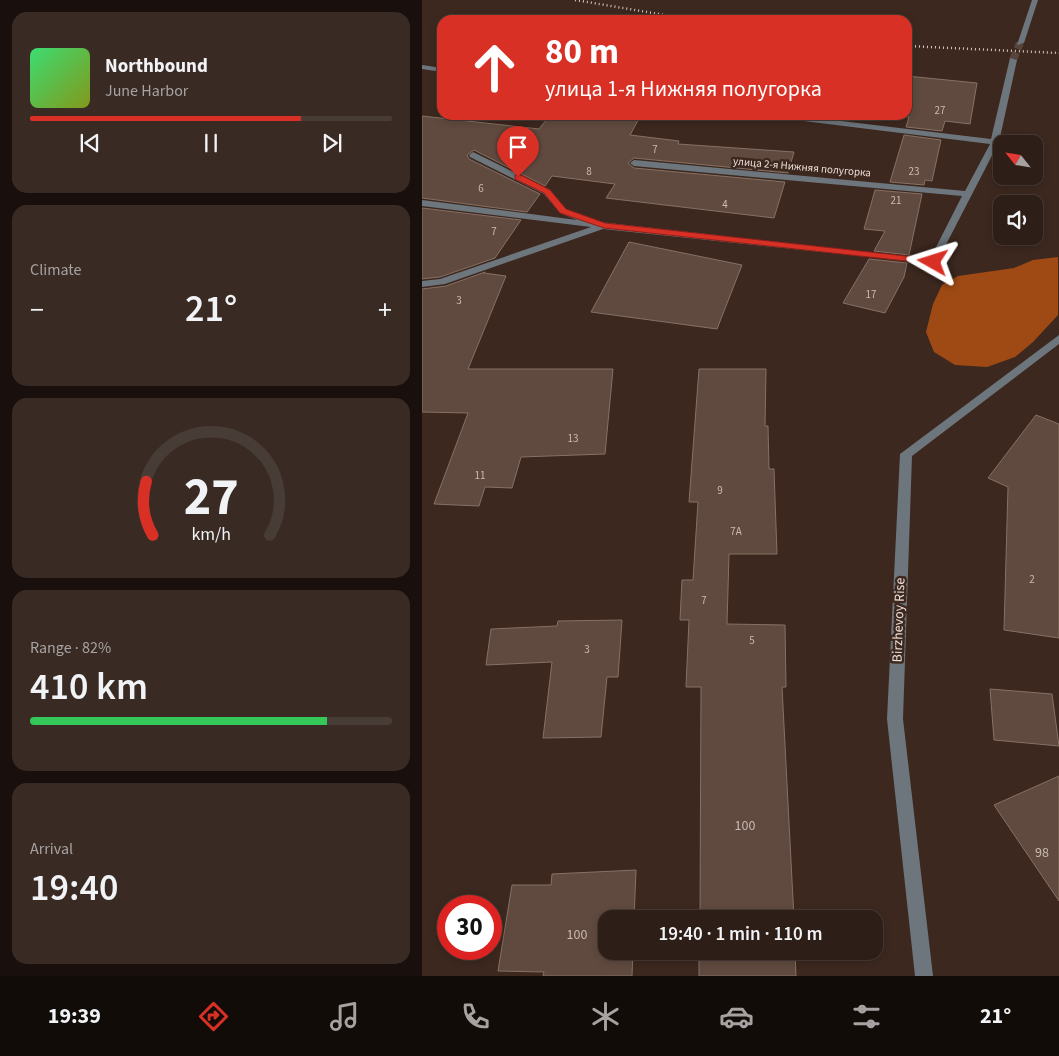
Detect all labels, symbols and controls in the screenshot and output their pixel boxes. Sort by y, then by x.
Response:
text: 80 m [545,27,619,77]
icon: ahead [462,35,527,100]
text: Northbound [105,53,208,80]
text: улица 1-я Нижняя полугорка [545,73,822,105]
text: June Harbor [105,80,188,102]
house number: 27 [935,103,945,118]
pin [497,126,539,177]
icon: previous [76,129,104,157]
icon: pause [197,129,225,157]
icon: next [318,129,346,157]
icon: arrive [504,133,532,161]
north arrow [993,135,1043,185]
map controls [993,135,1043,245]
house number: 7 [652,142,658,157]
street label: улица 2-я Нижняя полугорка [732,153,872,181]
house number: 8 [586,164,592,179]
house number: 23 [909,164,919,179]
house number: 6 [478,181,484,196]
house number: 21 [891,193,901,208]
button: sound [993,195,1043,245]
house number: 4 [722,197,728,212]
house number: 7 [491,224,497,239]
position arrow [906,235,958,287]
text: Climate [30,259,81,281]
text: 21° [185,282,237,336]
house number: 17 [866,287,876,302]
text: − [30,290,44,330]
text: + [378,290,392,330]
house number: 3 [456,293,462,308]
house number: 13 [568,431,578,446]
text: 27 [184,461,238,535]
house number: 11 [475,468,485,483]
house number: 9 [717,483,723,498]
text: km/h [191,522,231,547]
house number: 7А [730,524,742,539]
house number: 2 [1029,572,1035,587]
street label: Birzhevoy Rise [888,577,910,663]
house number: 7 [701,593,707,608]
house number: 5 [749,633,755,648]
text: Range · 82% [30,637,111,659]
house number: 3 [584,642,590,657]
text: 410 km [30,660,148,714]
house number: 100 [735,816,755,836]
text: Arrival [30,838,73,860]
house number: 98 [1035,843,1049,863]
text: 19:40 [30,861,118,915]
speed limit sign: 30 [437,895,502,960]
text: 19:40 · 1 min · 110 m [658,921,823,948]
house number: 100 [567,925,587,945]
icon: directions [196,999,231,1034]
icon: music [327,999,362,1034]
icon: phone [458,999,493,1034]
icon: climate [588,999,623,1034]
icon: car [719,999,754,1034]
icon: filters [849,999,884,1034]
text: 19:39 [48,1000,101,1032]
text: 21° [980,1000,1011,1032]

